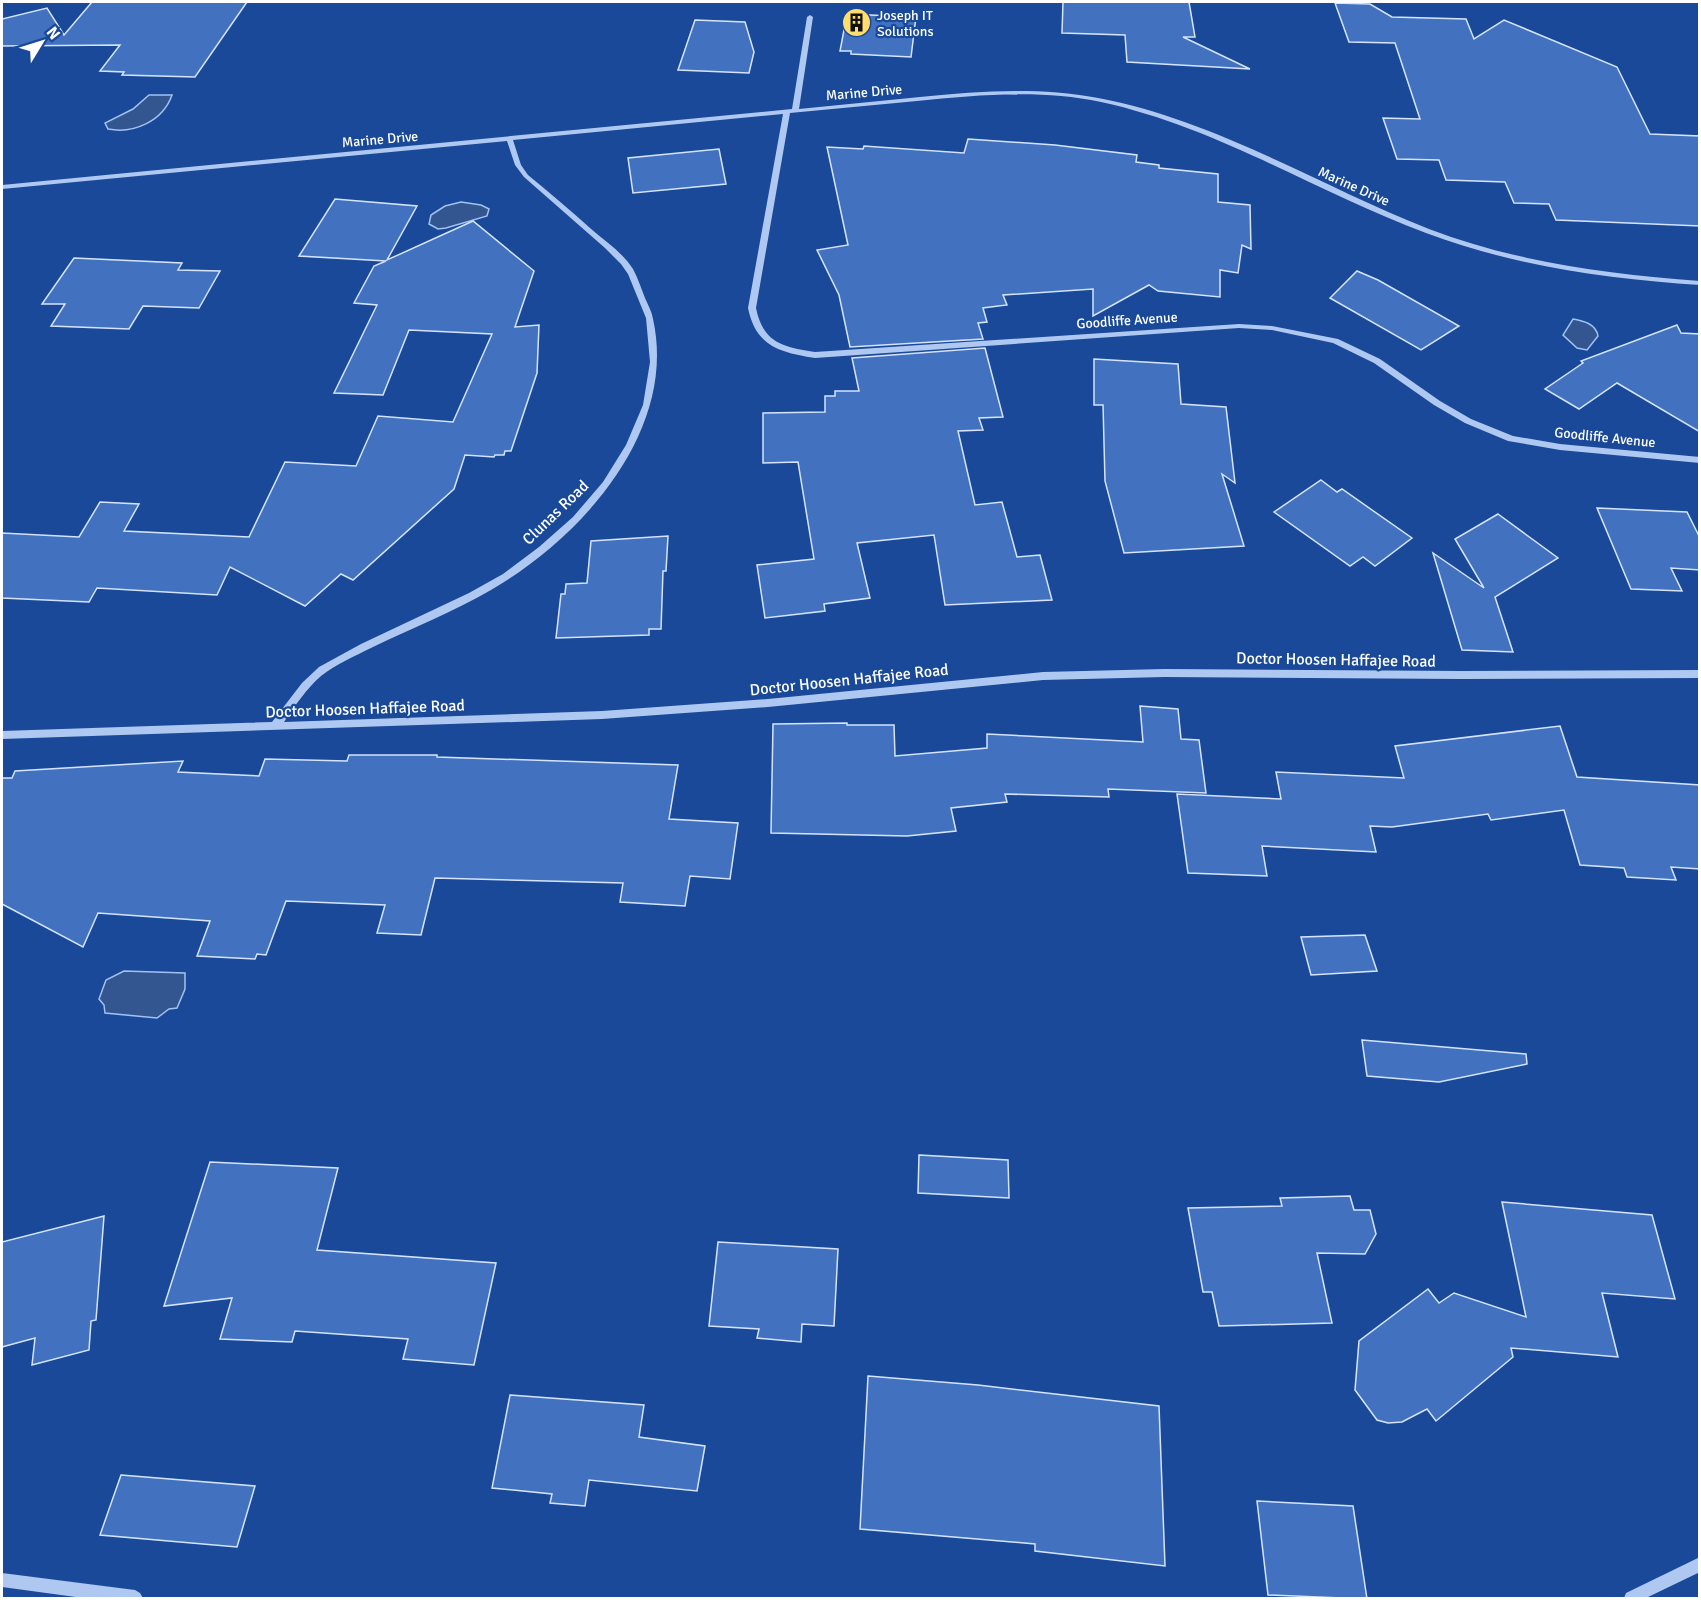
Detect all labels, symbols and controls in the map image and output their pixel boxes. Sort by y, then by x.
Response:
building icon: Joseph IT Solutions [840,7,872,39]
place label: Joseph IT Solutions [877,7,934,40]
north arrow [12,12,72,72]
text: N [42,23,64,44]
street label: Marine Drive [825,81,903,104]
street label: Marine Drive [341,128,419,151]
street label: Marine Drive [1315,163,1392,210]
street label: Goodliffe Avenue [1076,308,1178,333]
street label: Goodliffe Avenue [1554,424,1656,451]
street label: Clunas Road [518,476,593,549]
street label: Doctor Hoosen Haffajee Road [1236,648,1436,672]
street label: Doctor Hoosen Haffajee Road [749,660,949,700]
street label: Doctor Hoosen Haffajee Road [265,696,465,722]

